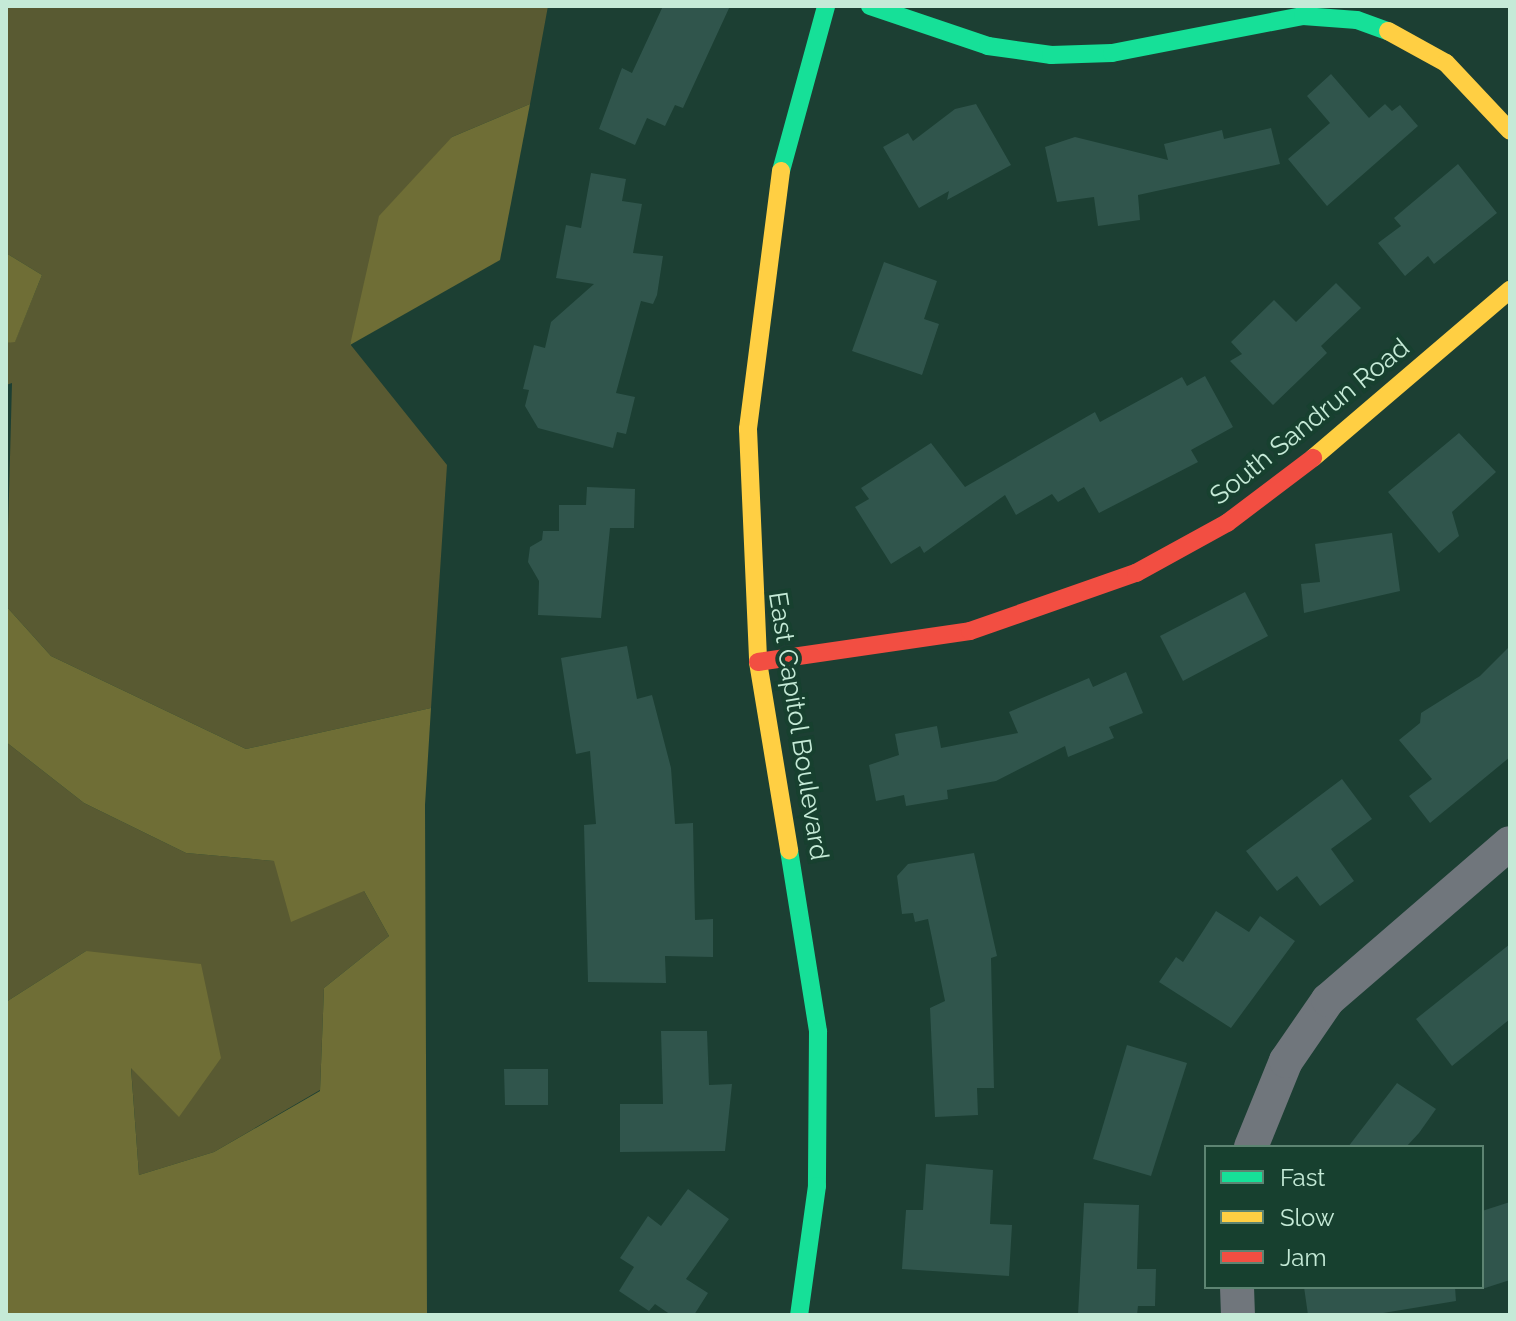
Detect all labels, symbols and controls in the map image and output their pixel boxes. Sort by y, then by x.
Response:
street label: South Sandrun Road [1204,332,1416,512]
street label: East Capitol Boulevard [761,589,835,863]
legend [1204,1145,1484,1289]
text: Fast [1280,1163,1325,1192]
text: Slow [1280,1203,1334,1232]
text: Jam [1280,1243,1326,1272]

